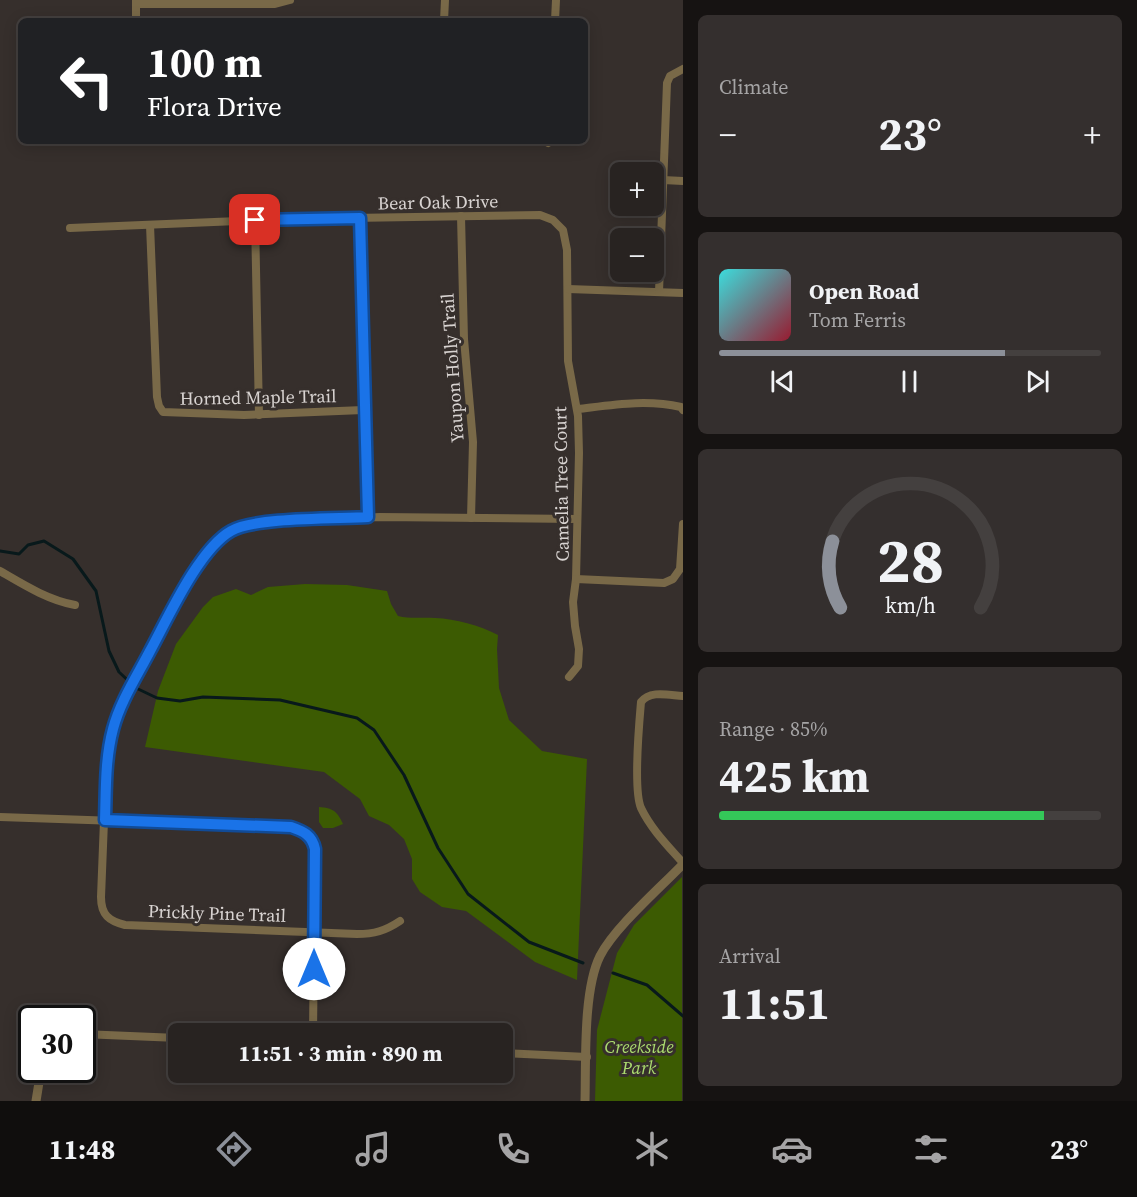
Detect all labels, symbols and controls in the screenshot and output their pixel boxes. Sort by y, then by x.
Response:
text: 100 m [147,33,262,91]
icon: left [48,42,126,120]
text: Climate [719,73,788,101]
text: Flora Drive [147,88,282,125]
text: 23° [878,103,942,165]
text: − [719,112,737,157]
text: + [1083,112,1101,157]
map controls [610,162,664,282]
button: + [610,162,664,216]
street label: Bear Oak Drive [378,188,498,216]
pin [229,194,280,245]
icon: arrive [238,203,271,236]
button: − [610,228,664,282]
text: Open Road [809,276,919,306]
street label: Yaupon Holly Trail [434,292,470,444]
text: Tom Ferris [809,306,906,334]
icon: previous [766,365,799,398]
icon: pause [893,365,926,398]
icon: next [1021,365,1054,398]
street label: Horned Maple Trail [179,383,337,411]
street label: Camelia Tree Court [547,406,575,562]
text: 28 [876,517,944,603]
text: km/h [884,591,936,620]
text: Range · 85% [719,715,828,743]
text: 425 km [719,745,870,807]
street label: Prickly Pine Trail [148,898,286,928]
position arrow [282,937,346,1001]
text: Arrival [719,942,781,970]
text: 11:51 [719,972,830,1034]
speed limit sign: 30 [18,1005,96,1083]
park label: Creekside Park [605,1034,674,1080]
text: 11:51 · 3 min · 890 m [239,1038,442,1068]
icon: directions [213,1128,255,1170]
icon: music [352,1128,394,1170]
icon: phone [492,1128,534,1170]
icon: climate [631,1128,673,1170]
icon: car [771,1128,813,1170]
icon: filters [910,1128,952,1170]
text: 11:48 [49,1131,115,1168]
text: 23° [1050,1131,1088,1168]

